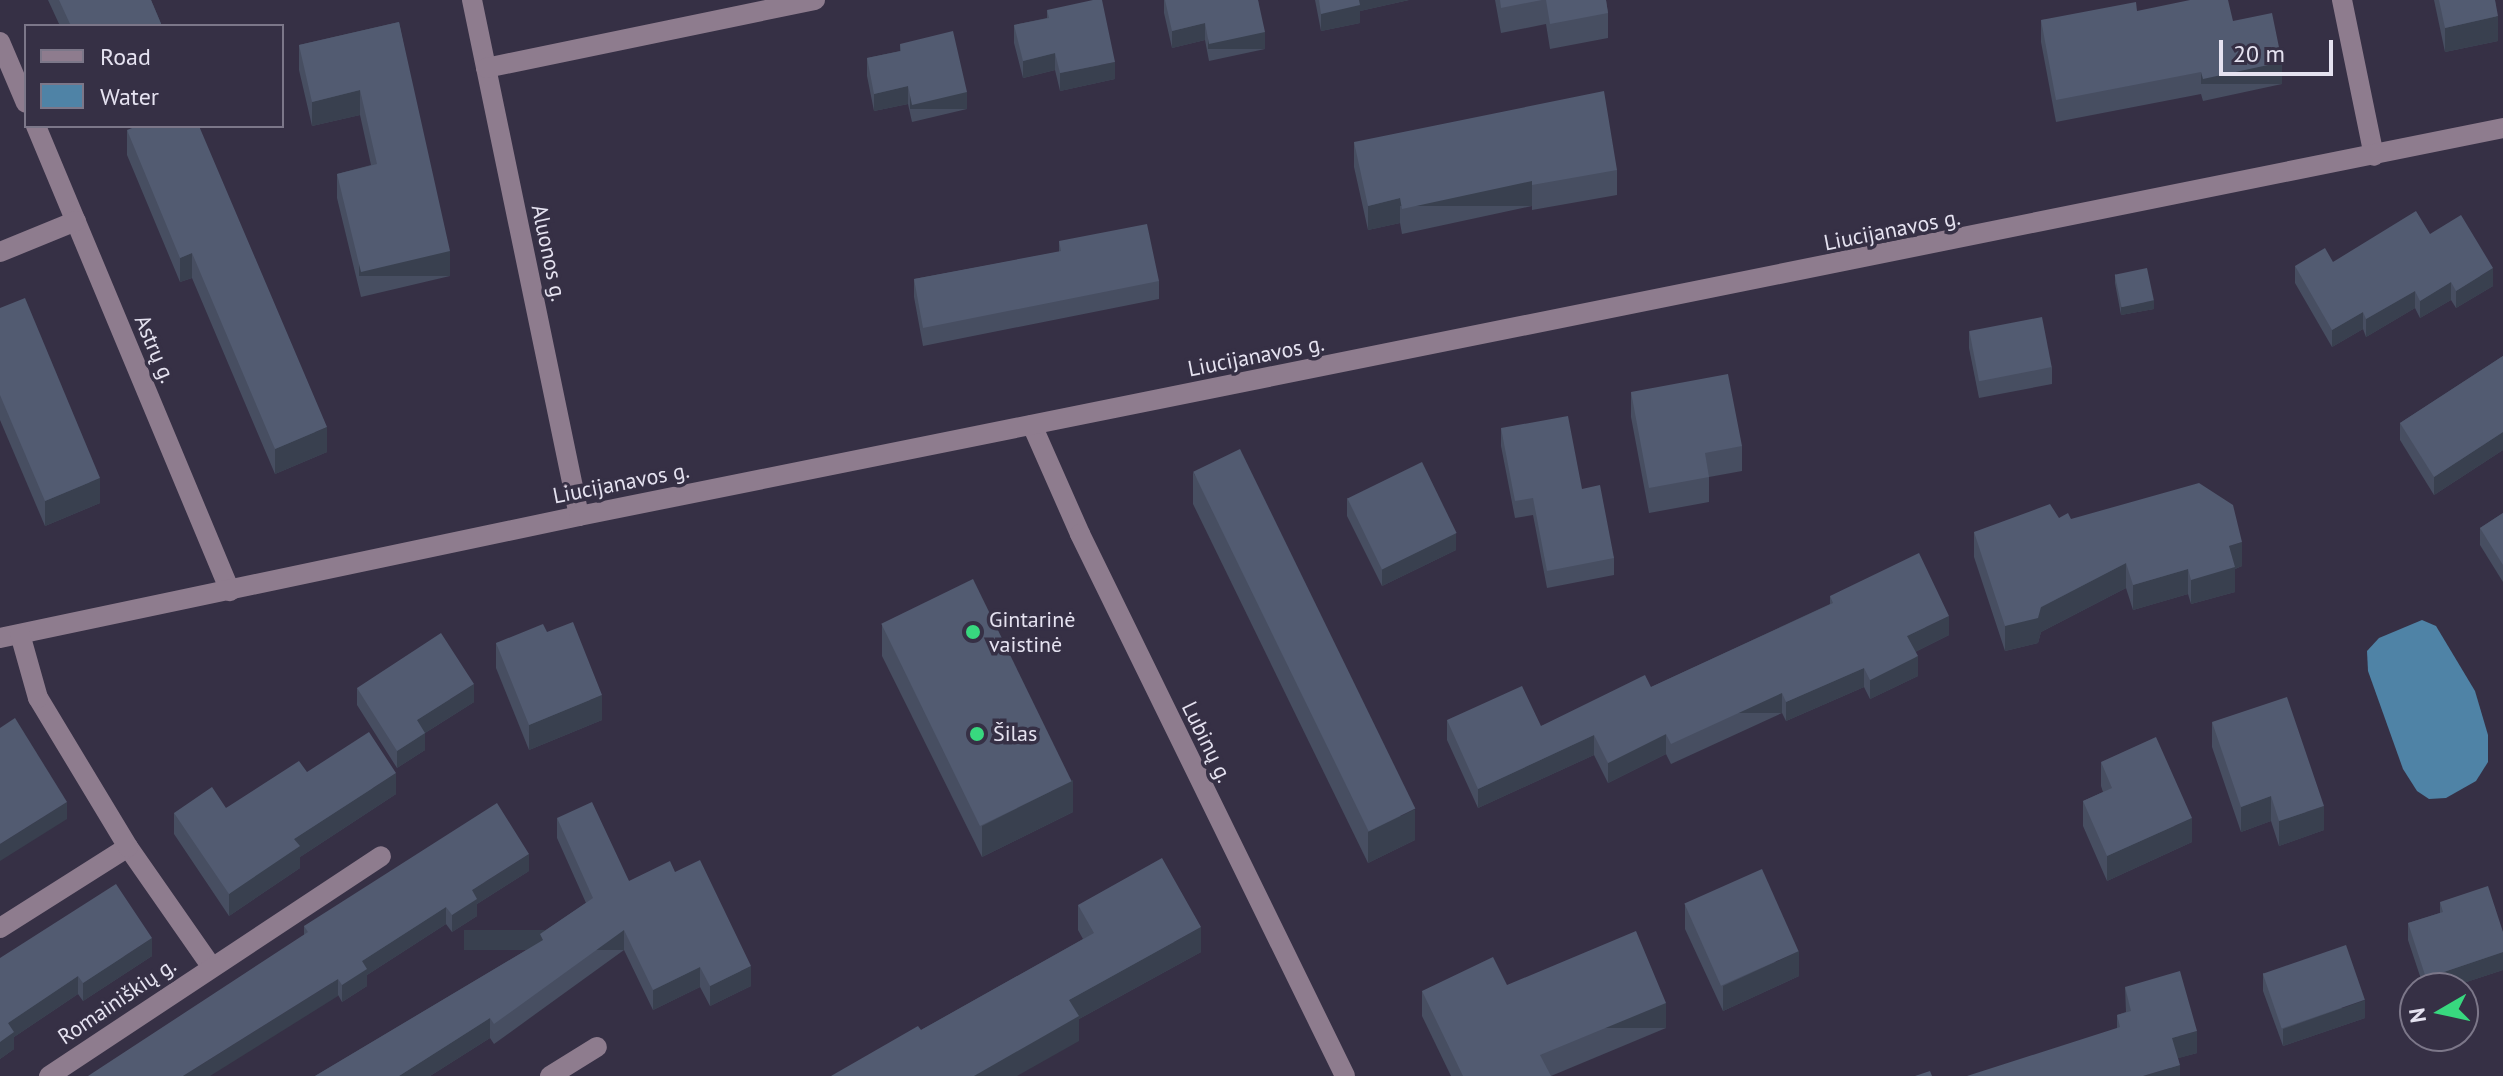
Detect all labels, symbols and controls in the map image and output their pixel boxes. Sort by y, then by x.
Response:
legend [24,24,284,128]
scale bar [2223,24,2337,74]
text: 20 m [2233,38,2285,69]
text: Road [100,41,151,72]
text: Water [100,81,159,112]
street label: Aluonos g. [526,202,572,304]
street label: Liucijanavos g. [1822,204,1962,256]
street label: Astrų g. [129,311,181,387]
street label: Liucijanavos g. [1186,330,1326,382]
street label: Liucijanavos g. [551,457,691,509]
place label: Gintarinė vaistinė [989,606,1075,658]
marker: Gintarinė vaistinė [964,623,982,641]
street label: Lubinų g. [1176,697,1238,787]
place label: Šilas [993,721,1037,747]
marker: Šilas [968,725,986,743]
street label: Romainiškių g. [53,952,181,1050]
north arrow [2399,972,2479,1052]
text: N [2402,1006,2432,1025]

